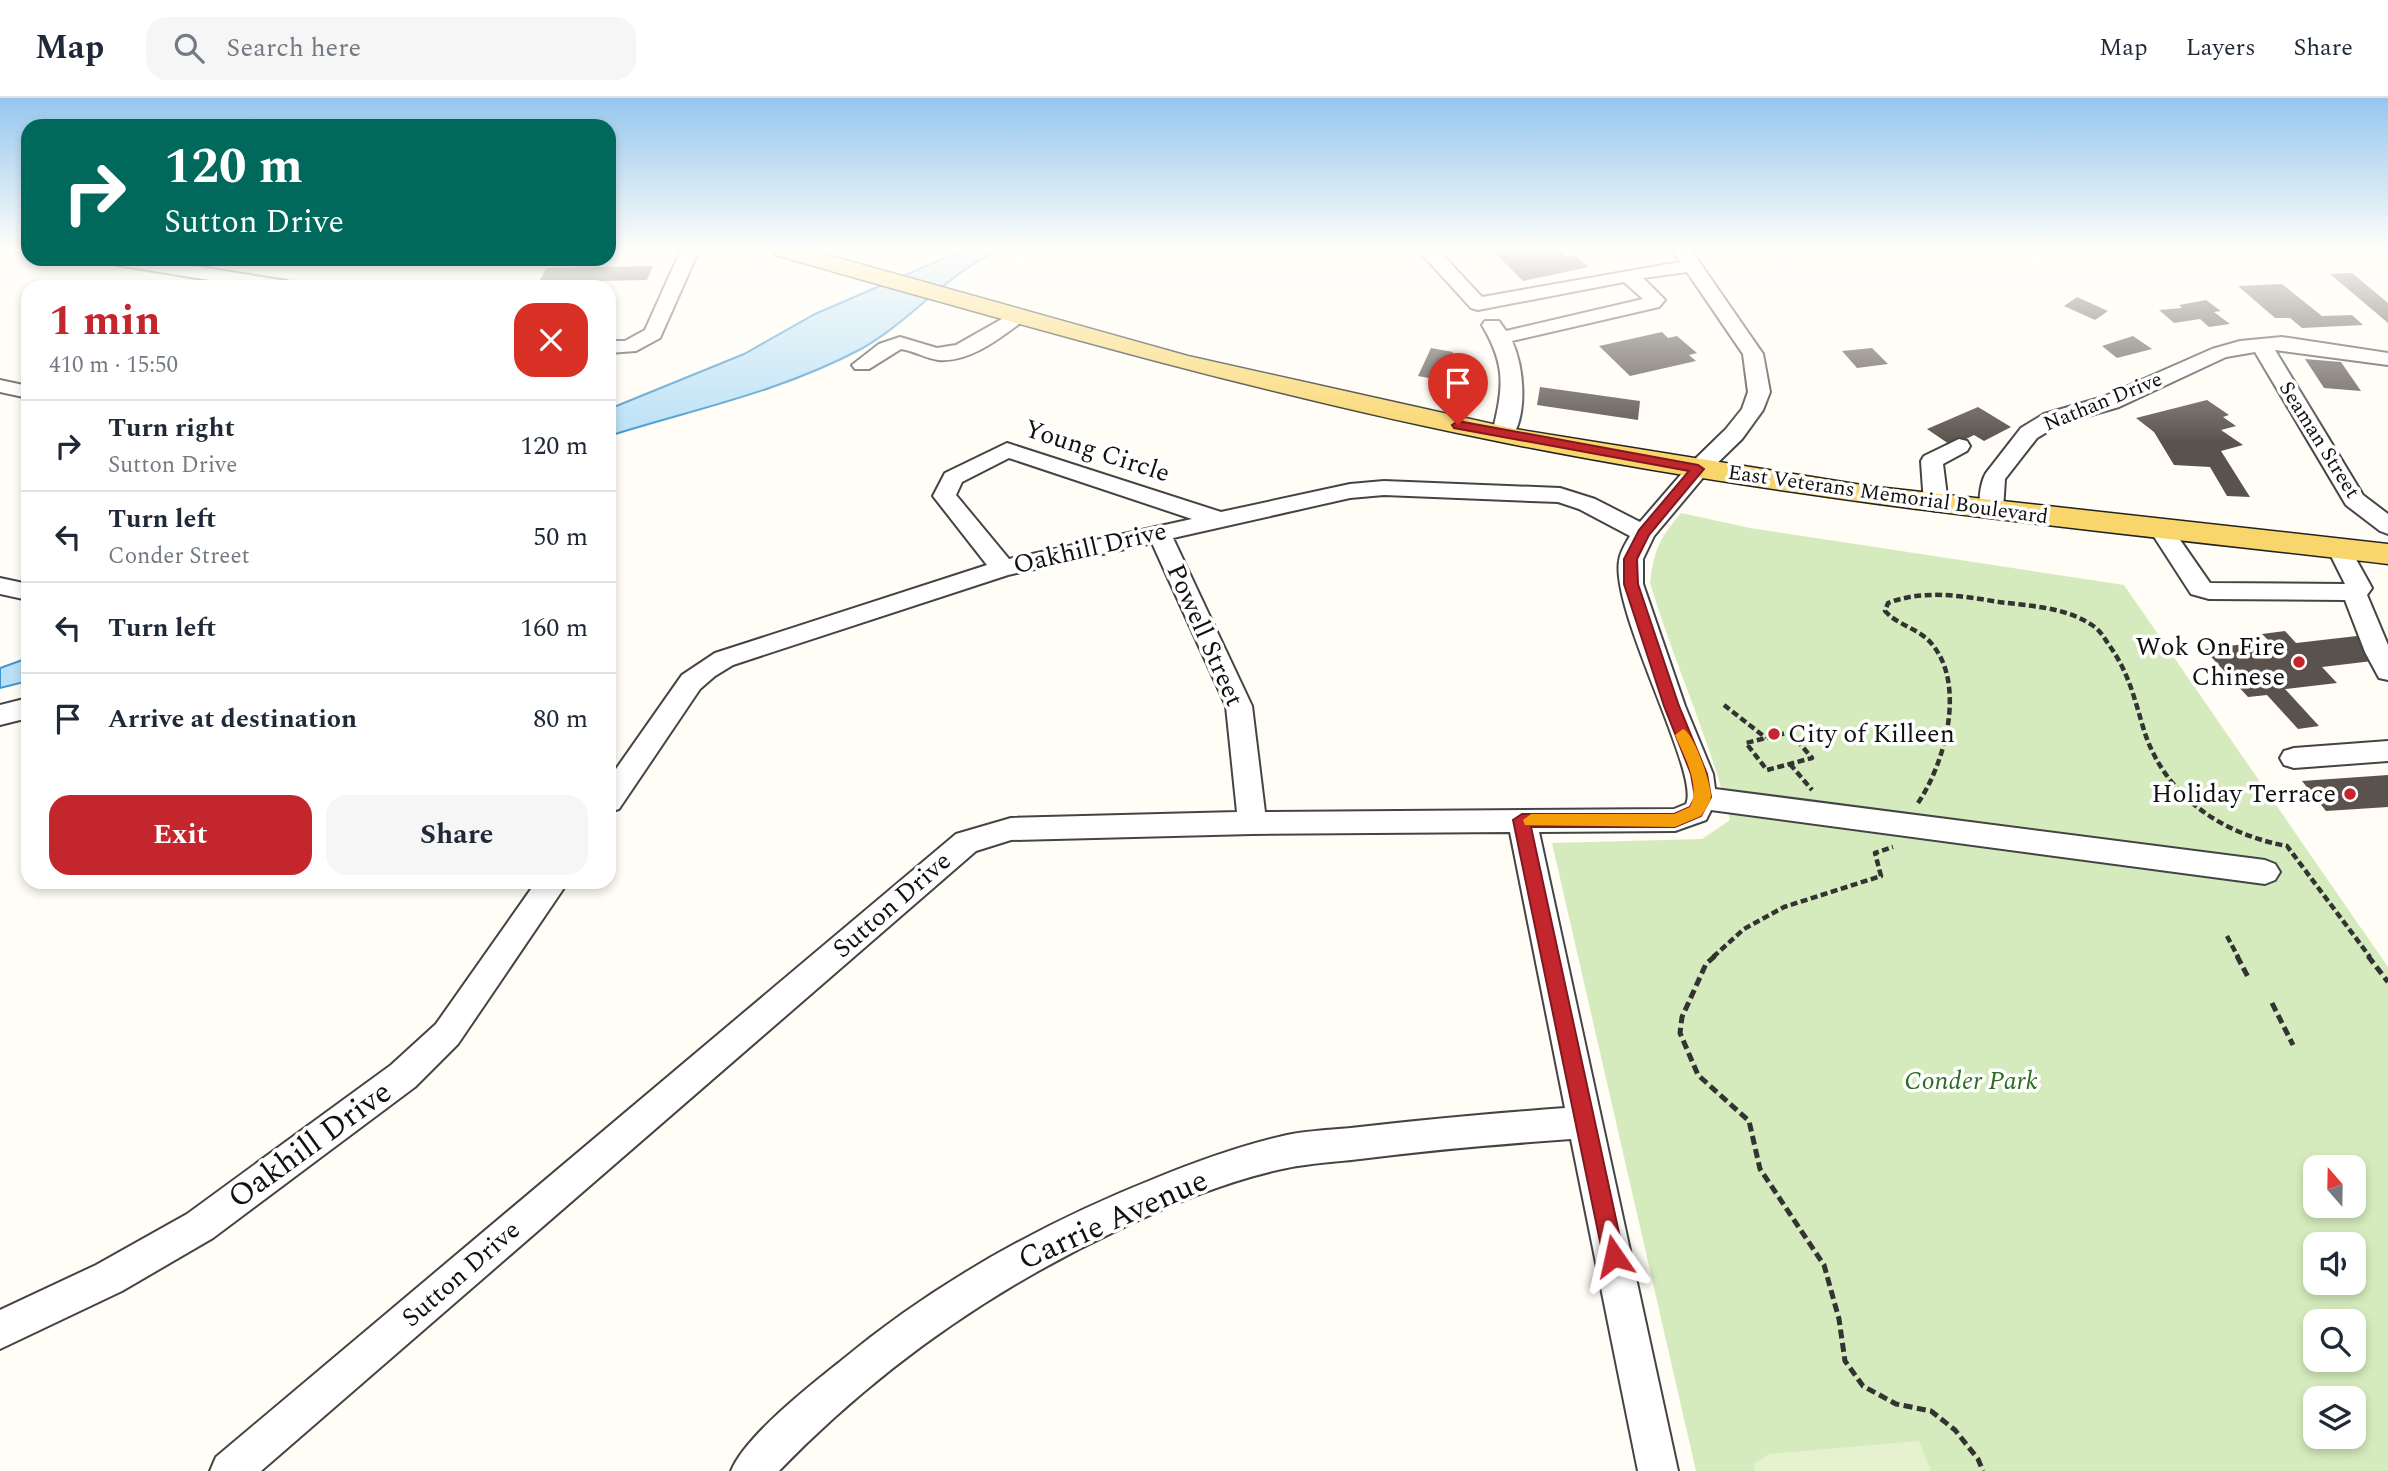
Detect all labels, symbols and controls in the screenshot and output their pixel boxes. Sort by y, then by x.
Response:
search box [146,17,636,80]
text: Map [35,23,104,73]
text: Search here [226,28,361,68]
icon: search [170,29,208,67]
text: Map [2099,30,2148,66]
text: Layers [2186,30,2256,66]
text: Share [2294,30,2353,66]
text: 120 m [164,130,303,205]
icon: right [49,147,140,238]
text: Sutton Drive [164,198,344,247]
text: 1 min [49,290,161,353]
button: close [514,303,588,377]
text: 410 m · 15:50 [49,348,178,383]
pin [1428,353,1488,425]
icon: arrive [1439,364,1477,402]
street label: Nathan Drive [2039,364,2167,440]
street label: Seaman Street [2270,375,2368,505]
text: Turn right [108,408,235,448]
street label: Young Circle [1019,409,1175,493]
text: 120 m [520,426,588,466]
icon: right [49,427,87,465]
text: Sutton Drive [108,448,237,483]
street label: East Veterans Memorial Boulevard [1726,457,2050,533]
text: Turn left [108,499,216,539]
street label: Oakhill Drive [1009,511,1171,585]
text: 50 m [533,517,588,557]
icon: left [49,518,87,556]
text: Conder Street [108,539,250,574]
street label: Powell Street [1156,557,1254,713]
text: Turn left [108,608,216,648]
text: 160 m [520,608,588,648]
icon: left [49,609,87,647]
place label: Wok On Fire Chinese [2136,627,2285,697]
marker: Wok On Fire Chinese [2291,654,2307,670]
text: Arrive at destination [108,699,357,739]
text: 80 m [533,699,588,739]
icon: arrive [49,700,87,738]
place label: City of Killeen [1788,714,1955,754]
marker: City of Killeen [1766,726,1782,742]
place label: Holiday Terrace [2152,774,2336,814]
marker: Holiday Terrace [2342,786,2358,802]
button: Exit [49,795,312,875]
button: Share [326,795,588,875]
street label: Sutton Drive [824,842,960,968]
park label: Conder Park [1904,1061,2038,1101]
street label: Oakhill Drive [218,1069,402,1221]
north arrow [2303,1155,2366,1218]
map controls [2303,1155,2366,1449]
street label: Carrie Avenue [1010,1156,1216,1284]
street label: Sutton Drive [393,1211,529,1337]
position arrow [1577,1219,1651,1293]
button: sound [2303,1232,2366,1295]
button: search [2303,1309,2366,1372]
button: layers [2303,1386,2366,1449]

